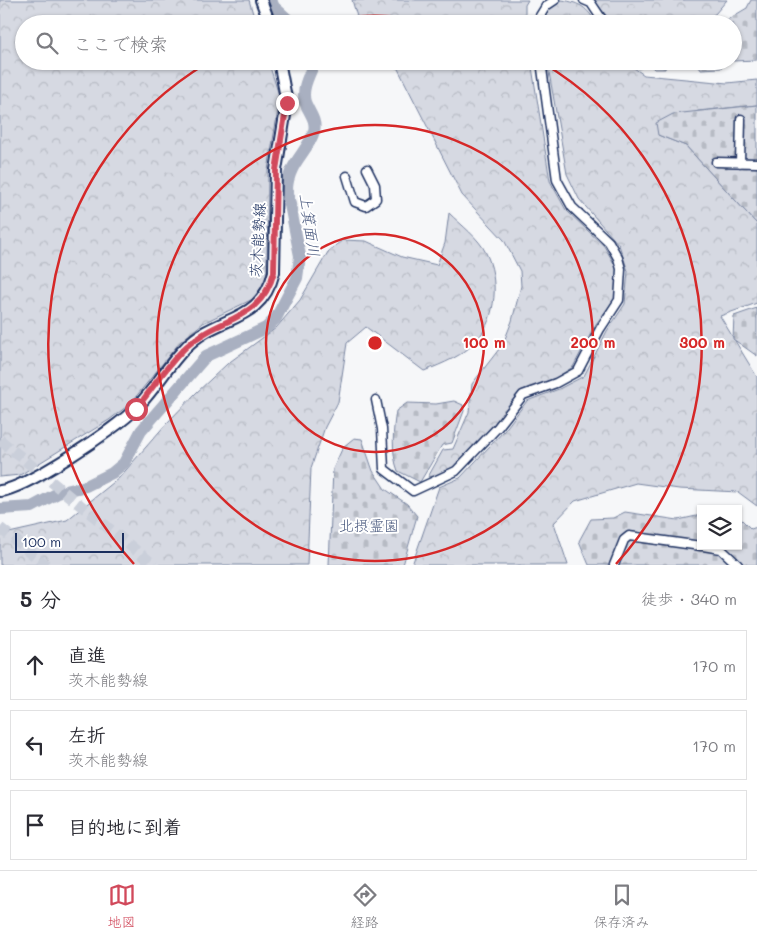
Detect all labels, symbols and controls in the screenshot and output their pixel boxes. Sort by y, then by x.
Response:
search box [15,15,742,70]
icon: search [33,29,61,57]
text: ここで検索 [73,31,168,56]
route end [276,92,299,115]
water label: 上箕面川 [296,192,325,258]
street label: 茨木能勢線 [245,202,269,278]
text: 100 m [462,332,506,352]
text: 200 m [571,332,616,352]
text: 300 m [679,332,725,352]
centre of rings [366,334,384,352]
route start [125,398,148,421]
map controls [697,505,742,550]
button: layers [697,505,742,550]
park label: 北摂霊園 [339,515,399,535]
scale bar [15,530,124,553]
text: 100 m [22,532,61,551]
text: 5 分 [20,585,61,612]
text: 徒歩 · 340 m [641,588,737,609]
text: 直進 [68,642,106,667]
icon: ahead [21,651,49,679]
text: 170 m [692,655,736,676]
text: 茨木能勢線 [68,669,148,690]
text: 左折 [68,722,106,747]
icon: left [21,731,49,759]
text: 170 m [692,735,736,756]
text: 茨木能勢線 [68,749,148,770]
icon: arrive [21,811,49,839]
text: 目的地に到着 [68,814,182,839]
tab: 地図 [108,881,136,931]
tab: 経路 [351,881,379,931]
tab: 保存済み [594,881,650,931]

